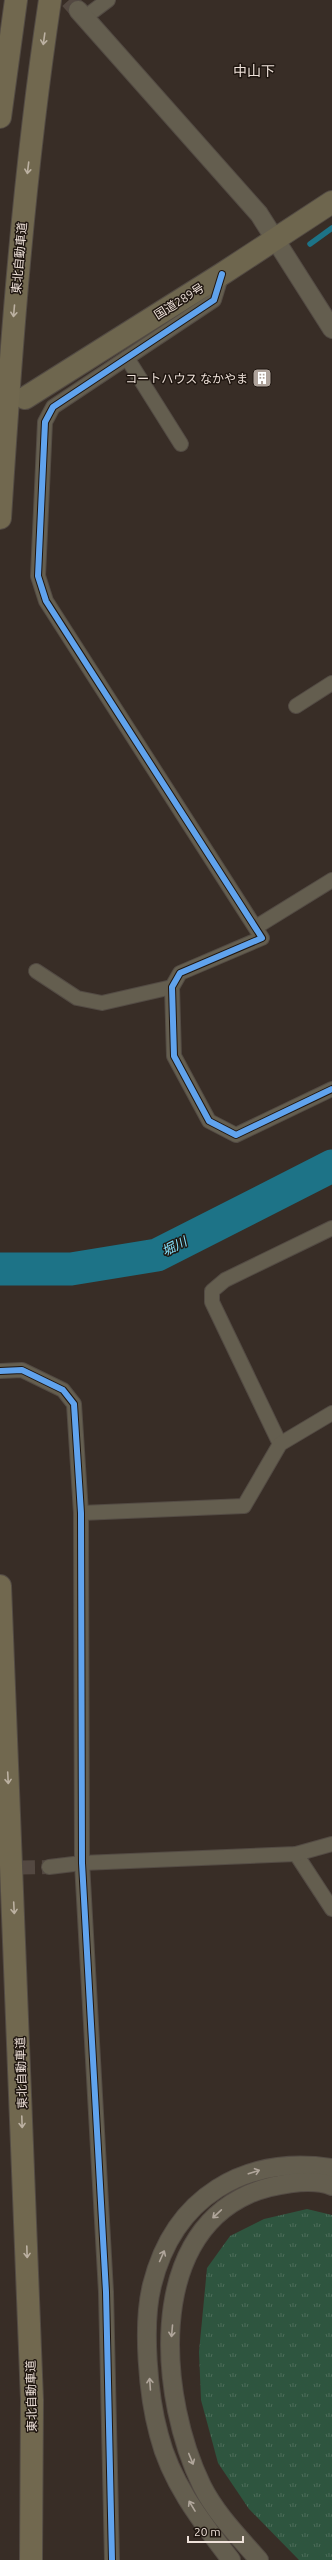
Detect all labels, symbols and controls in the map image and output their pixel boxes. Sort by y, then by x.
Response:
one-way arrow [40,32,48,45]
district label: 中山下 [233,63,275,79]
one-way arrow [24,161,32,174]
street label: 東北自動車道 [9,222,29,294]
street label: 国道289号 [152,281,206,321]
one-way arrow [11,304,18,317]
building icon: コートハウス なかやま [251,367,273,389]
place label: コートハウス なかやま [125,372,248,385]
water label: 堀川 [159,1233,191,1258]
one-way arrow [4,1771,12,1784]
one-way arrow [10,1901,17,1914]
street label: 東北自動車道 [13,2037,29,2109]
one-way arrow [19,2115,26,2128]
one-way arrow [248,2167,260,2175]
one-way arrow [213,2209,223,2218]
one-way arrow [23,2245,31,2258]
one-way arrow [158,2251,166,2263]
one-way arrow [168,2324,175,2337]
street label: 東北自動車道 [24,2360,38,2432]
one-way arrow [147,2378,154,2391]
one-way arrow [188,2452,196,2464]
one-way arrow [187,2500,195,2512]
scale bar [188,2518,243,2544]
text: 20 m [194,2525,221,2538]

